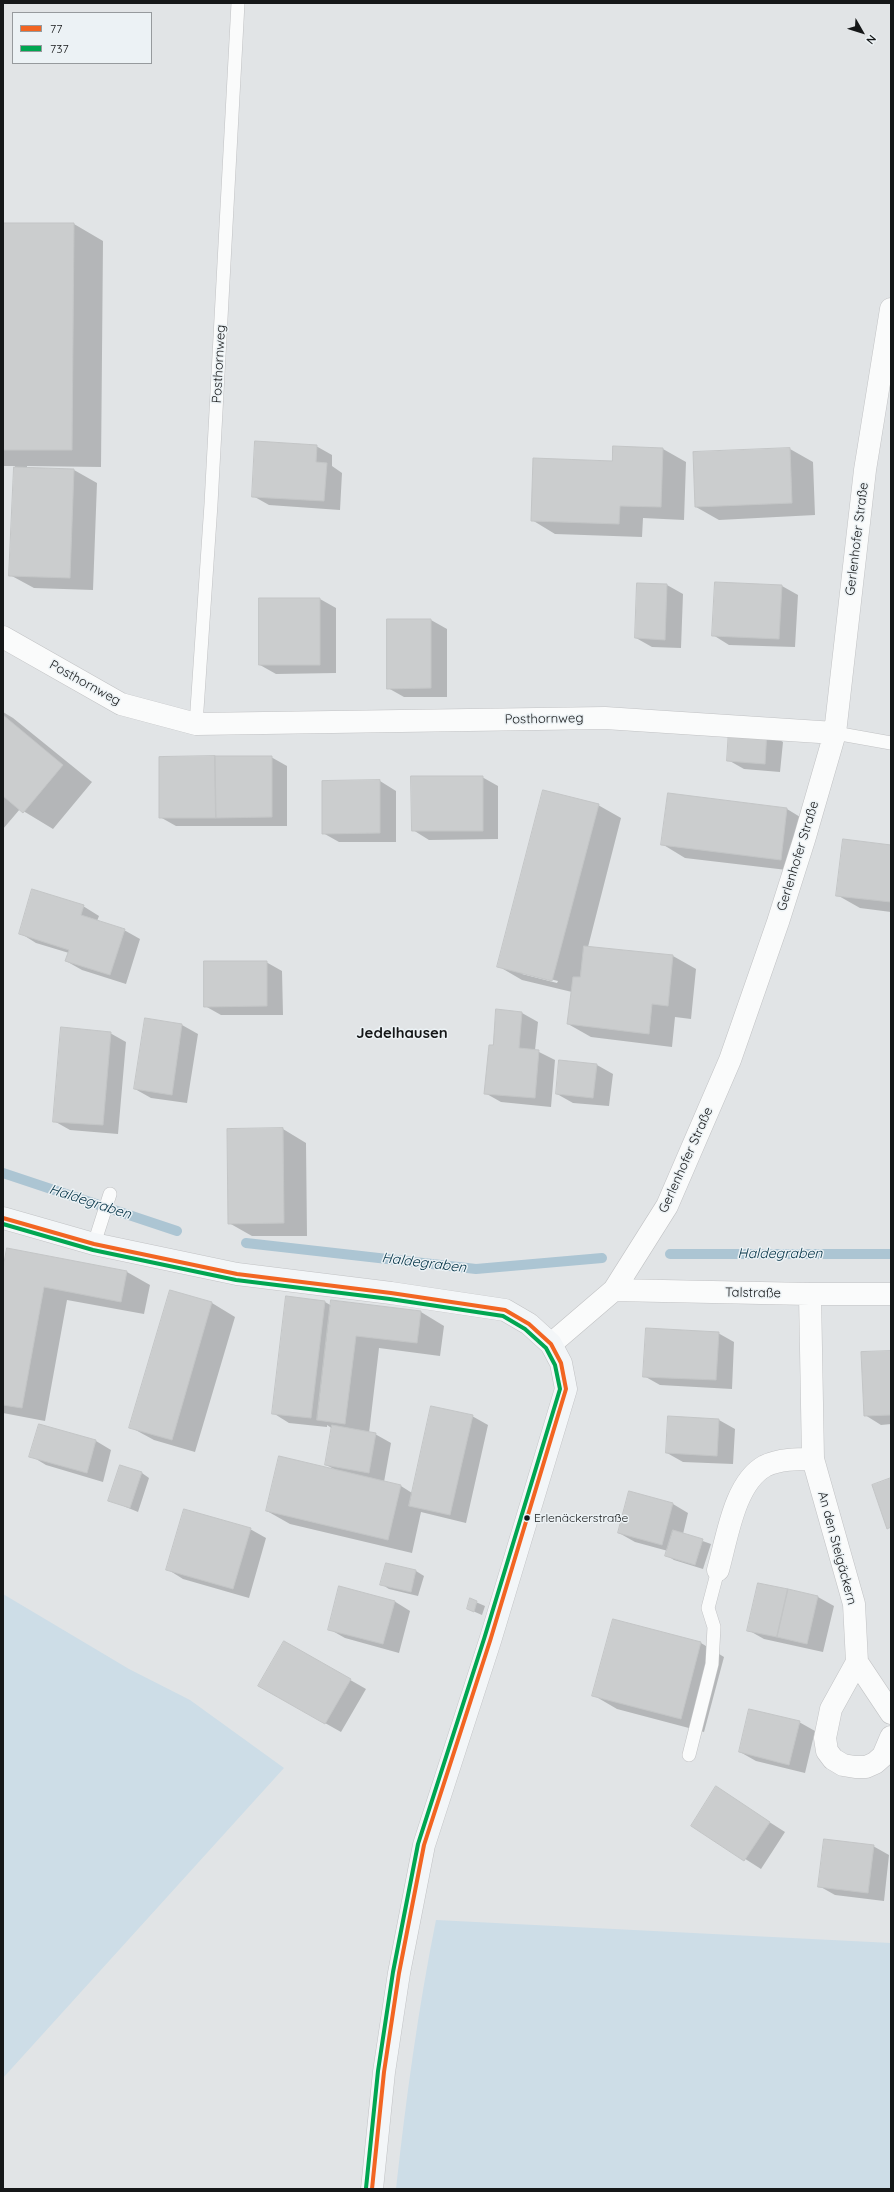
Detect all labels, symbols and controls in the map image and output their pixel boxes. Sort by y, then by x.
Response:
legend [12,12,152,64]
north arrow [842,12,882,52]
text: 77 [50,21,62,36]
text: N [863,32,879,47]
text: 737 [50,41,69,56]
street label: Posthornweg [209,324,229,404]
street label: Gerlenhofer Straße [842,481,872,597]
street label: Posthornweg [47,657,123,709]
street label: Posthornweg [504,711,584,727]
street label: Gerlenhofer Straße [774,799,822,913]
district label: Jedelhausen [356,1024,448,1042]
street label: Gerlenhofer Straße [656,1105,716,1215]
water label: Haldegraben [47,1181,133,1223]
water label: Haldegraben [738,1246,822,1262]
water label: Haldegraben [381,1249,467,1277]
street label: Talstraße [725,1285,781,1301]
street label: An den Steigäckern [814,1490,860,1606]
place label: Erlenäckerstraße [534,1511,628,1525]
marker: Erlenäckerstraße [522,1513,532,1523]

